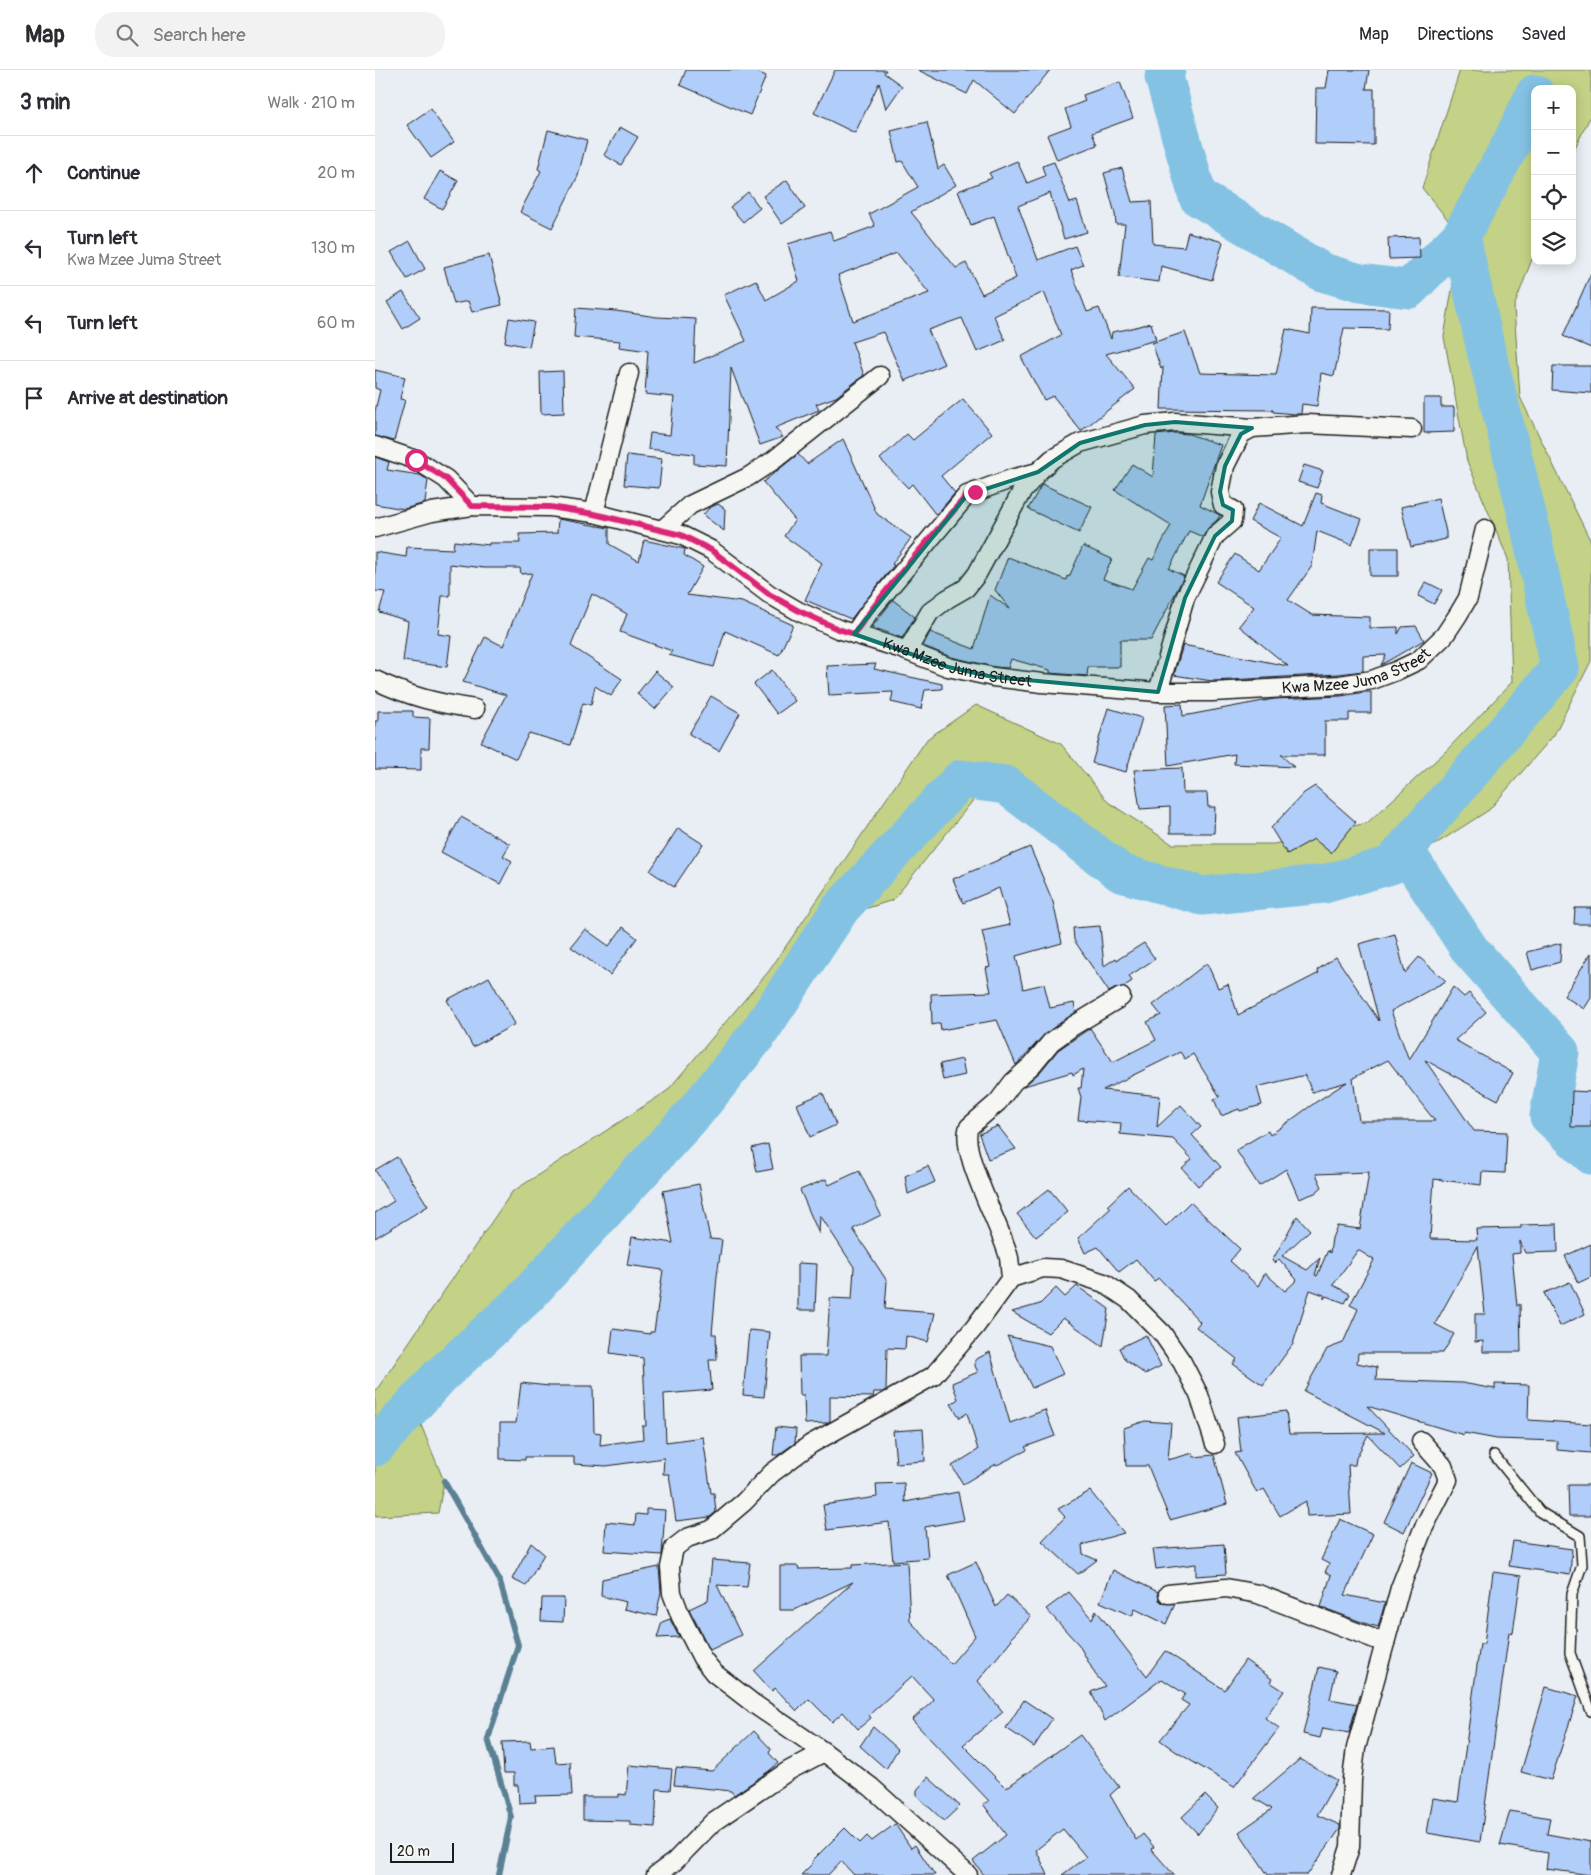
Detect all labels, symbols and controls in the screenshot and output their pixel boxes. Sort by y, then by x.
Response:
search box [95,12,445,57]
text: Map [25,20,65,49]
icon: search [113,21,141,49]
text: Search here [153,23,246,47]
text: Map [1359,23,1389,46]
text: Directions [1417,23,1493,46]
text: Saved [1521,23,1566,46]
map controls [1531,85,1576,265]
button: + [1531,85,1576,130]
text: 3 min [20,89,70,116]
text: Walk · 210 m [267,93,355,113]
button: − [1531,130,1576,175]
icon: ahead [20,159,48,187]
text: Continue [67,161,140,185]
text: 20 m [317,163,355,183]
button: locate [1531,175,1576,220]
button: layers [1531,220,1576,265]
text: Turn left [67,226,137,250]
icon: left [20,234,48,262]
text: 130 m [311,238,355,258]
text: Kwa Mzee Juma Street [67,250,221,270]
icon: left [20,309,48,337]
text: Turn left [67,311,137,335]
text: 60 m [317,313,355,333]
icon: arrive [20,384,48,412]
text: Arrive at destination [67,386,228,410]
route start [405,449,428,472]
route end [964,481,987,504]
street label: Kwa Mzee Juma Street [880,634,1033,692]
street label: Kwa Mzee Juma Street [1281,644,1435,698]
scale bar [390,1840,454,1863]
text: 20 m [397,1843,430,1860]

